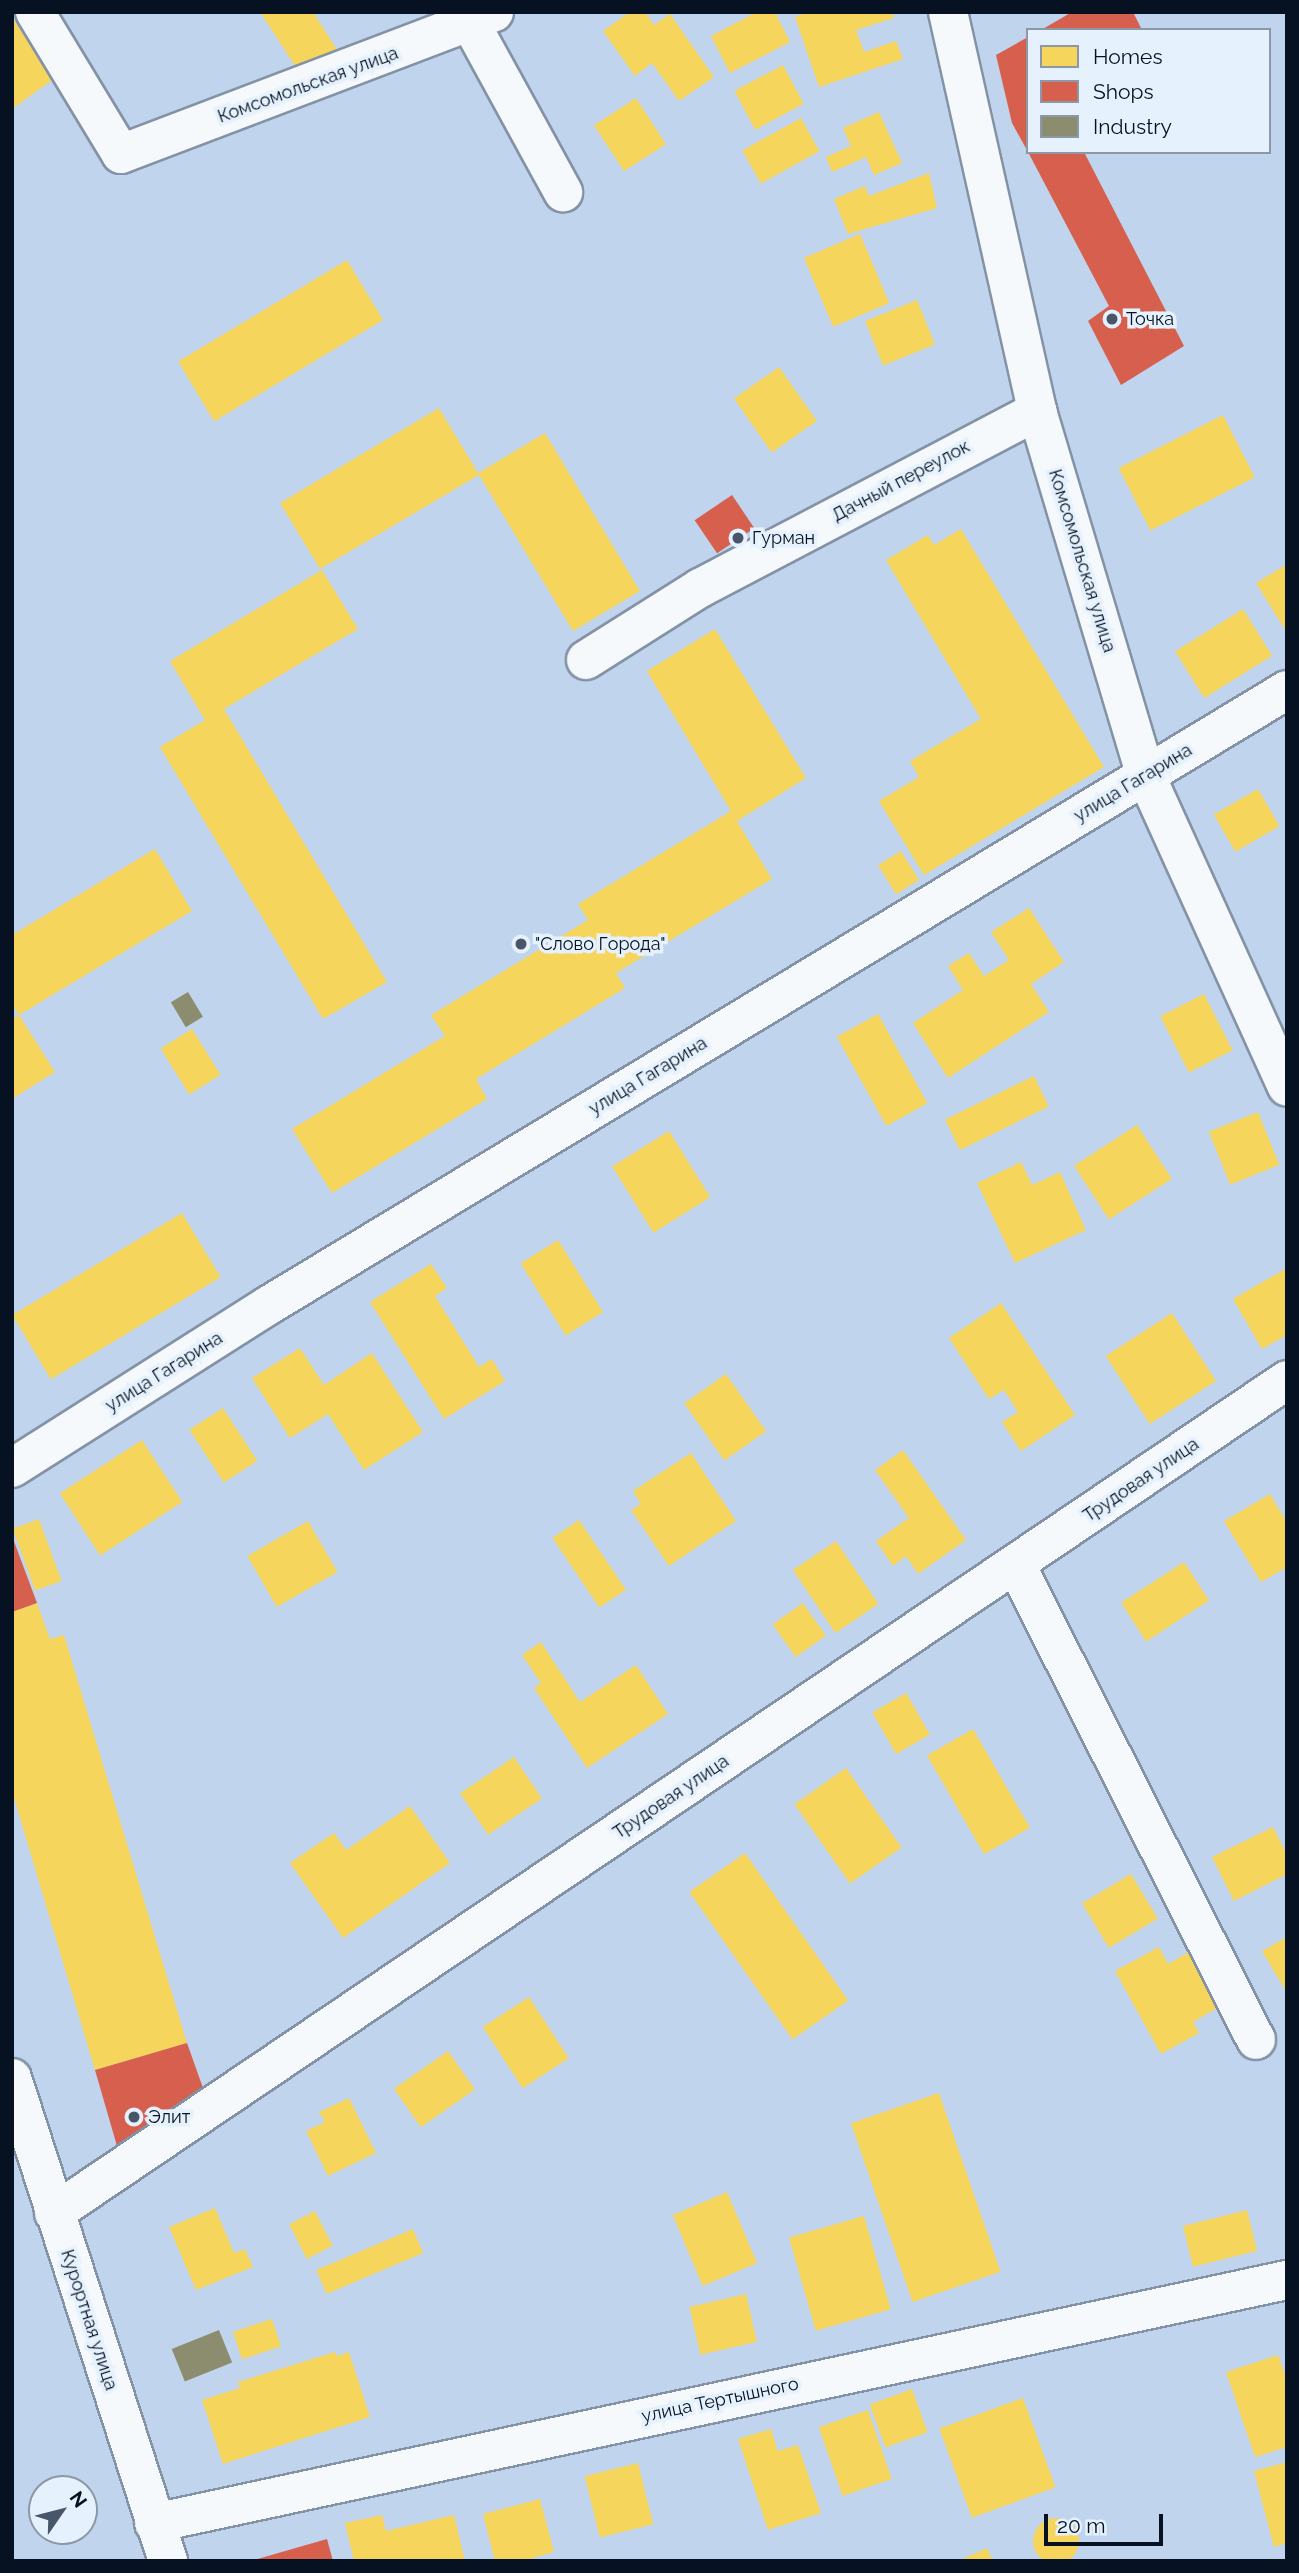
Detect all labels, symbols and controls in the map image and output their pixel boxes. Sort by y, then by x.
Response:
legend [1026,28,1271,154]
street label: Комсомольская улица [215,42,401,128]
text: Homes [1093,44,1163,69]
text: Shops [1093,79,1154,104]
text: Industry [1093,114,1172,139]
place label: Точка [1126,308,1174,330]
marker: Точка [1104,311,1120,327]
street label: Дачный переулок [828,436,974,526]
street label: Комсомольская улица [1044,467,1120,655]
place label: Гурман [752,527,815,549]
marker: Гурман [730,530,746,546]
street label: улица Гагарина [1070,739,1196,827]
place label: "Слово Города" [535,933,666,955]
marker: "Слово Города" [513,936,529,952]
street label: улица Гагарина [585,1032,711,1120]
street label: улица Гагарина [102,1327,226,1417]
street label: Трудовая улица [1079,1433,1203,1527]
street label: Трудовая улица [609,1750,733,1844]
place label: Элит [148,2106,190,2128]
marker: Элит [126,2109,142,2125]
street label: Курортная улица [56,2247,122,2393]
street label: улица Тертышного [639,2373,801,2427]
north arrow [28,2475,98,2545]
text: N [65,2487,92,2511]
scale bar [1047,2500,1166,2544]
text: 20 m [1057,2513,1105,2538]

